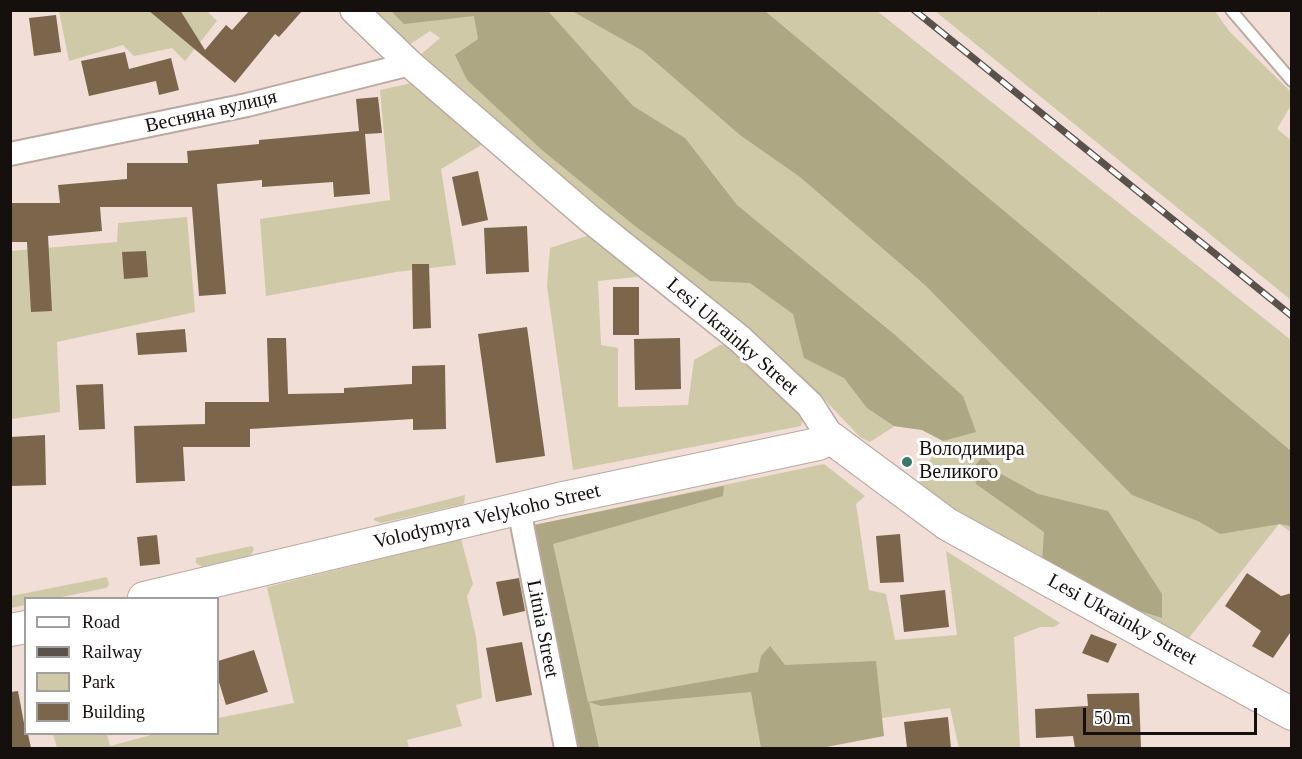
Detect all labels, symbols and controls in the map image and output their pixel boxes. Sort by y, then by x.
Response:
street label: Весняна вулиця [143,85,279,139]
street label: Lesi Ukrainky Street [661,273,803,401]
place label: Володимира Великого [919,438,1025,485]
marker: Володимира Великого [900,455,914,469]
street label: Volodymyra Velykoho Street [371,479,603,555]
street label: Lesi Ukrainky Street [1043,569,1201,671]
street label: Litnia Street [521,578,563,680]
legend [24,597,219,735]
text: Road [82,612,120,632]
text: Railway [82,642,142,662]
text: Park [82,672,115,692]
scale bar [1086,696,1260,734]
text: Building [82,702,145,722]
text: 50 m [1094,708,1131,728]

